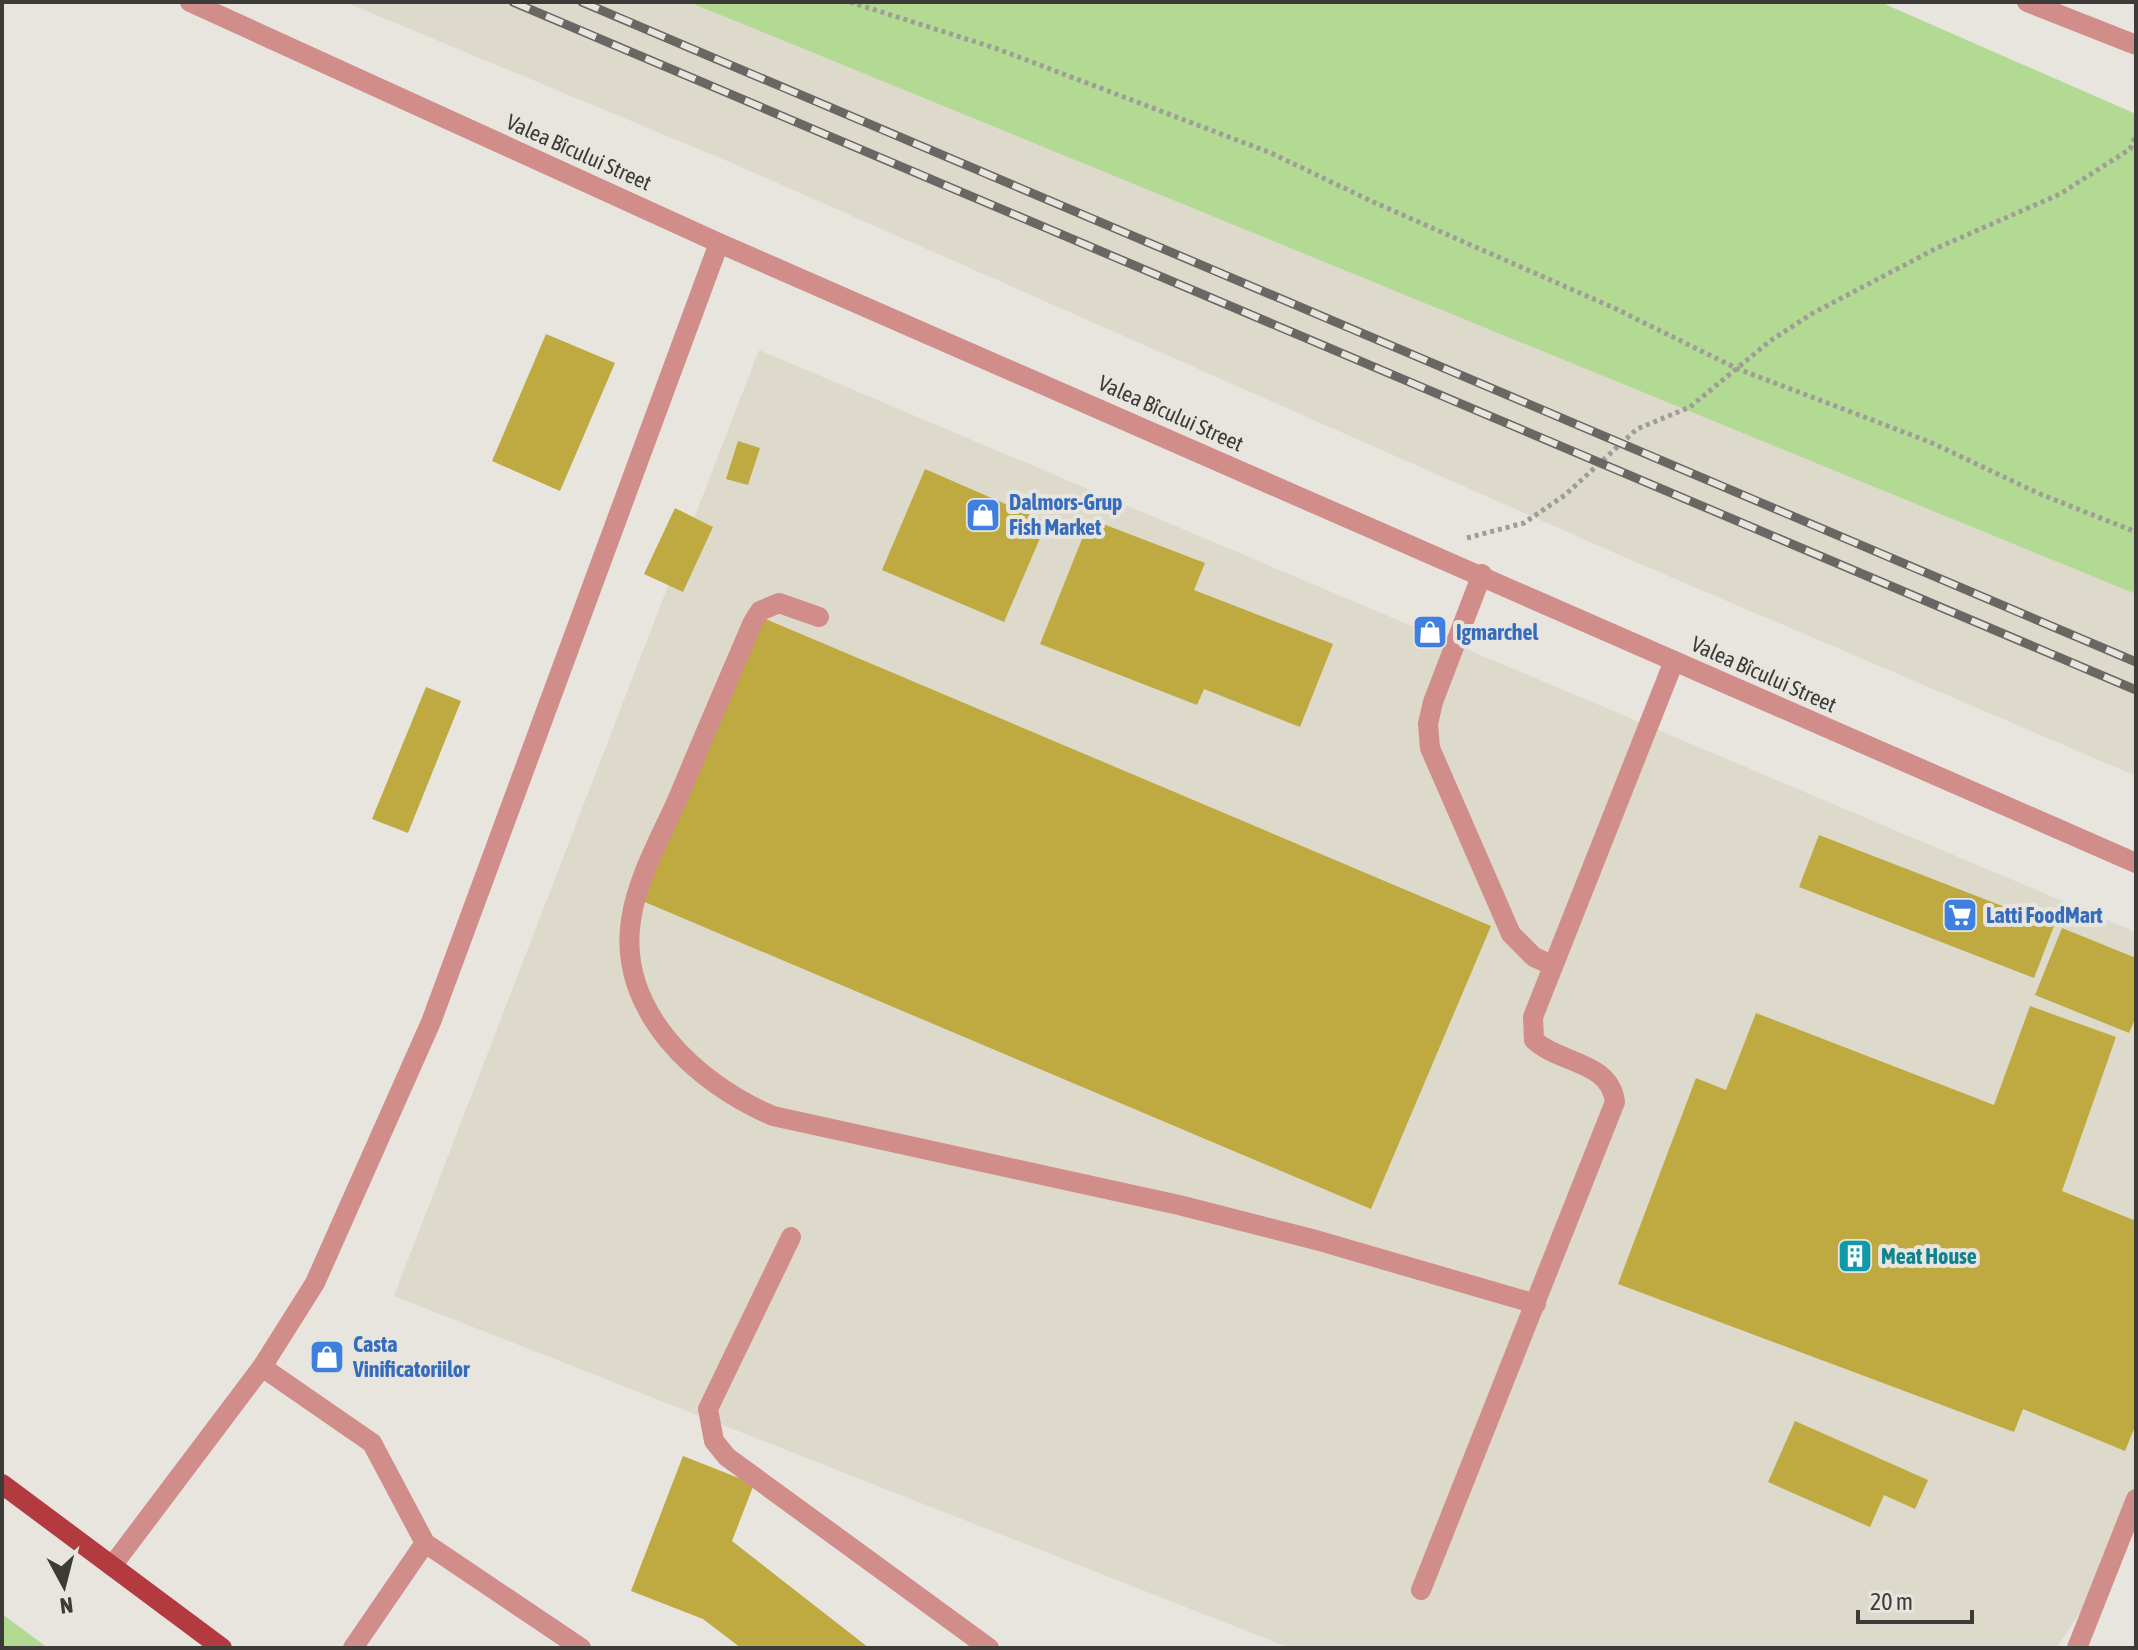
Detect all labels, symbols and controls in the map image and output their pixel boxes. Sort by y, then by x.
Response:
street label: Valea Bîcului Street [502,108,656,196]
street label: Valea Bîcului Street [1094,369,1248,457]
place label: Dalmors-Grup Fish Market [1009,489,1123,540]
shop icon: Dalmors-Grup Fish Market [964,496,1002,534]
shop icon: Igmarchel [1411,613,1449,651]
place label: Igmarchel [1456,619,1539,645]
street label: Valea Bîcului Street [1687,630,1841,718]
supermarket icon: Latti FoodMart [1941,896,1979,934]
place label: Latti FoodMart [1986,902,2103,928]
building icon: Meat House [1836,1237,1874,1275]
place label: Meat House [1881,1243,1977,1269]
place label: Casta Vinificatoriilor [352,1331,470,1382]
shop icon: Casta Vinificatoriilor [308,1338,346,1376]
north arrow [24,1546,104,1626]
scale bar [1858,1574,1972,1624]
text: 20 m [1870,1588,1913,1615]
text: N [58,1592,74,1620]

